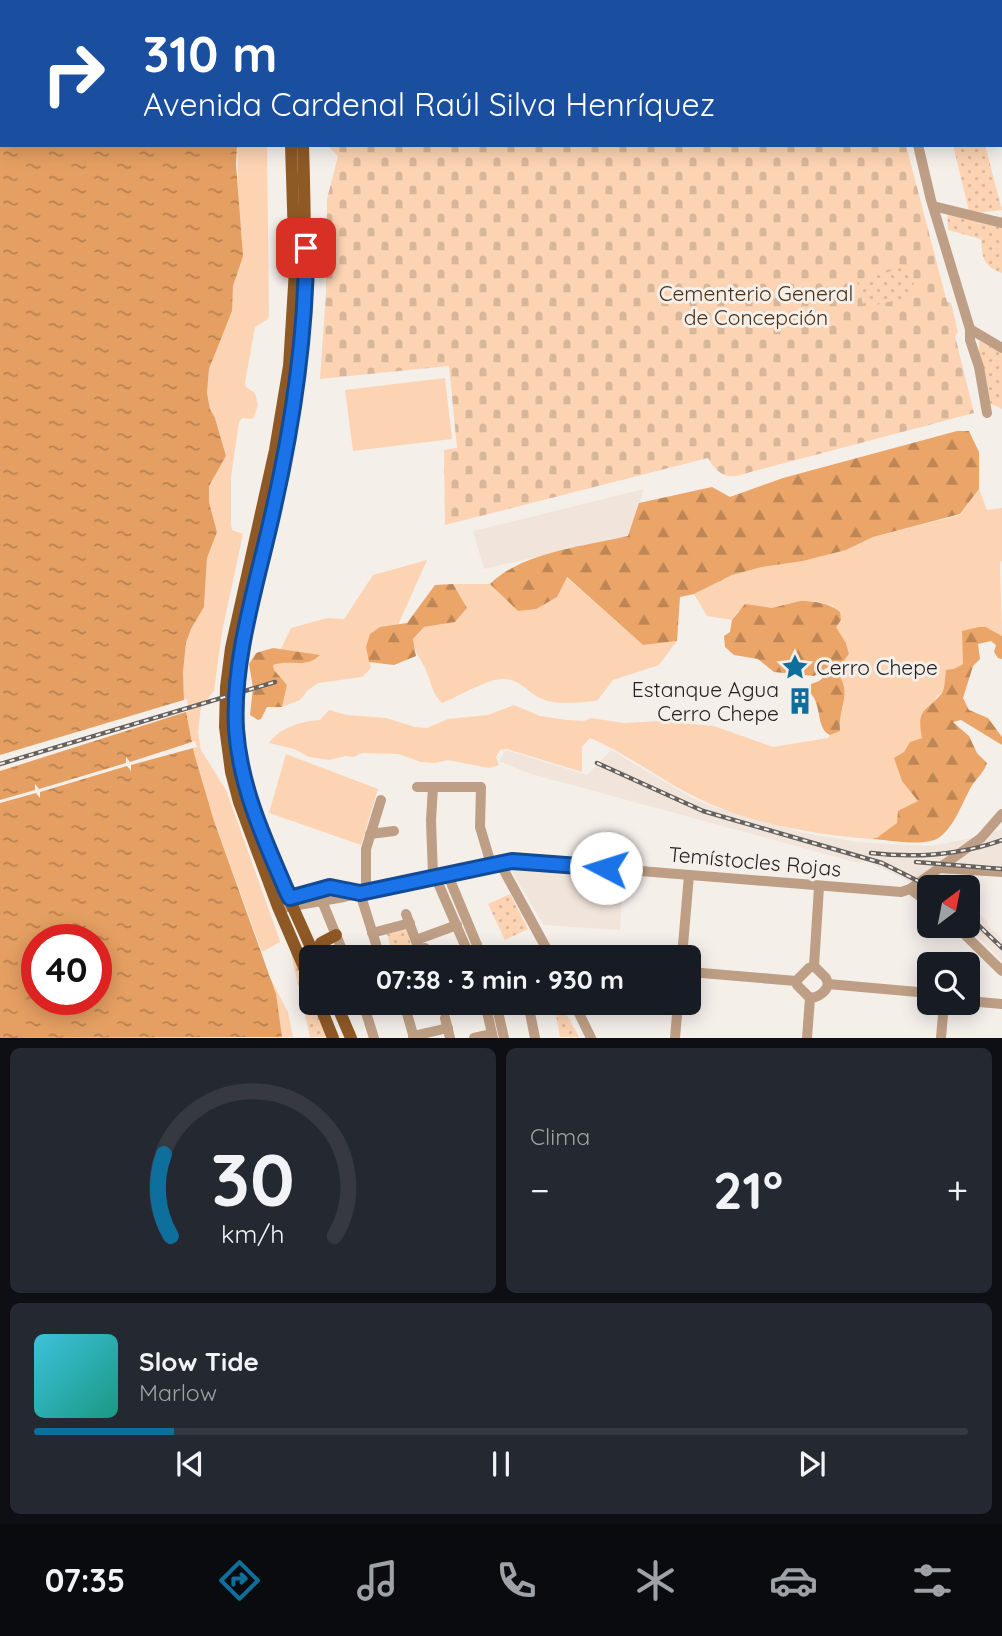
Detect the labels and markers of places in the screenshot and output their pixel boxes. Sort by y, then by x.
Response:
pin [276,218,336,278]
place icon: Cerro Chepe [780,652,810,682]
place label: Cerro Chepe [816,654,938,680]
place label: Estanque Agua Cerro Chepe [632,676,779,726]
building icon: Estanque Agua Cerro Chepe [785,686,815,716]

